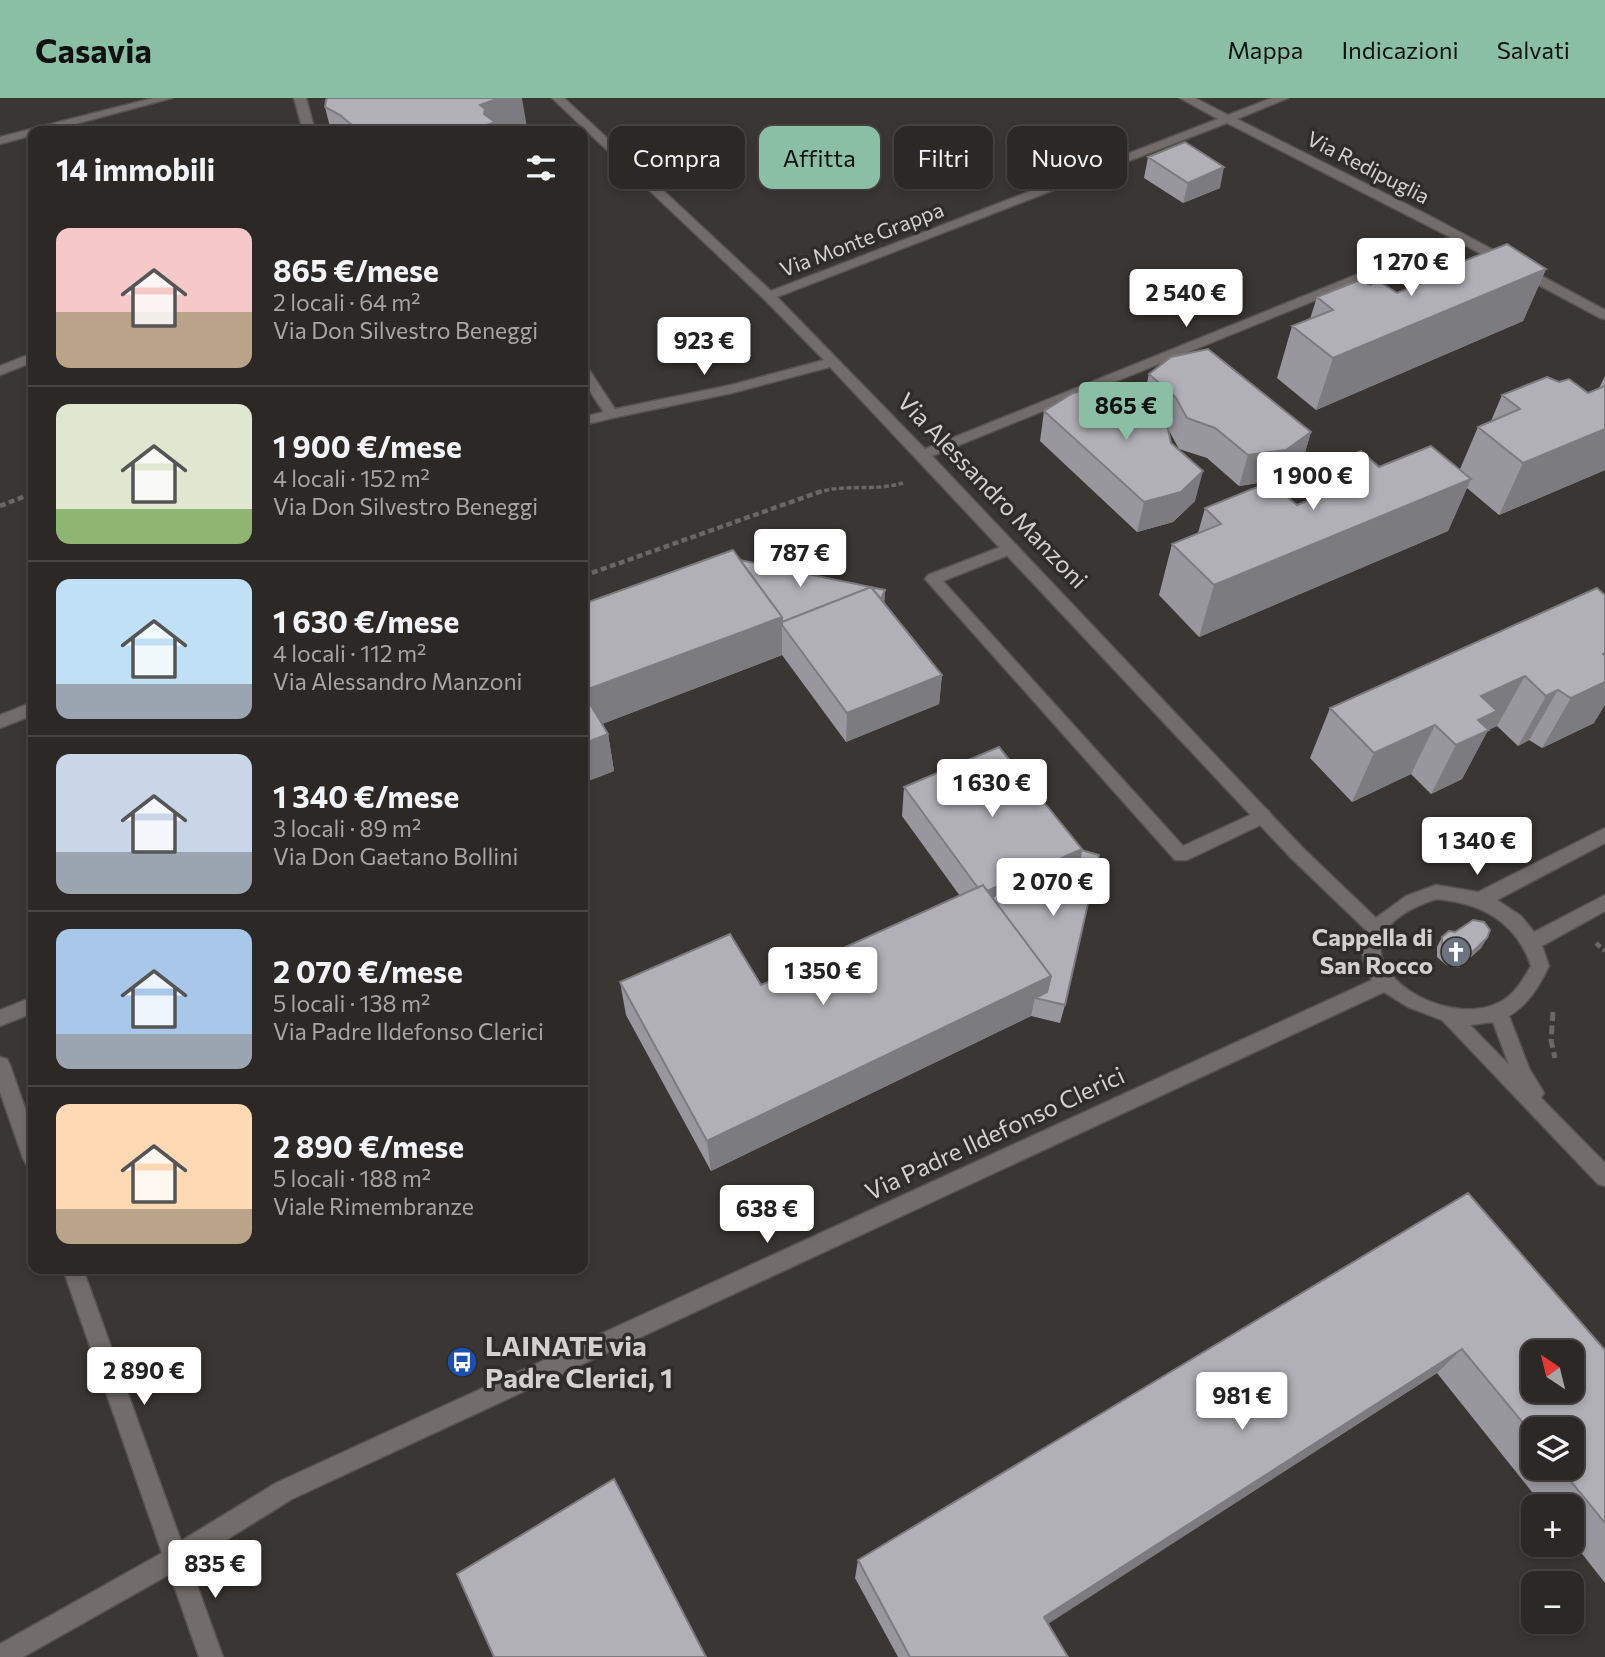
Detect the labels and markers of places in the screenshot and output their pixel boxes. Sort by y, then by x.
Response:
pin: 1 270 € [1346,238,1476,298]
pin: 2 540 € [1121,270,1251,329]
pin: 923 € [655,317,753,377]
pin: 865 € [1077,382,1175,442]
pin: 1 900 € [1248,452,1378,512]
pin: 787 € [751,530,849,589]
pin: 1 630 € [927,760,1057,819]
pin: 1 340 € [1412,818,1542,877]
pin: 2 070 € [988,858,1118,918]
place label: Cappella di San Rocco [1312,922,1433,979]
church icon: Cappella di San Rocco [1439,935,1473,969]
pin: 1 350 € [758,948,888,1007]
pin: 638 € [718,1186,816,1245]
place label: LAINATE via Padre Clerici, 1 [485,1328,673,1394]
bus stop icon: LAINATE via Padre Clerici, 1 [445,1345,479,1379]
pin: 2 890 € [79,1348,209,1407]
pin: 981 € [1193,1372,1291,1432]
pin: 835 € [166,1540,264,1600]

